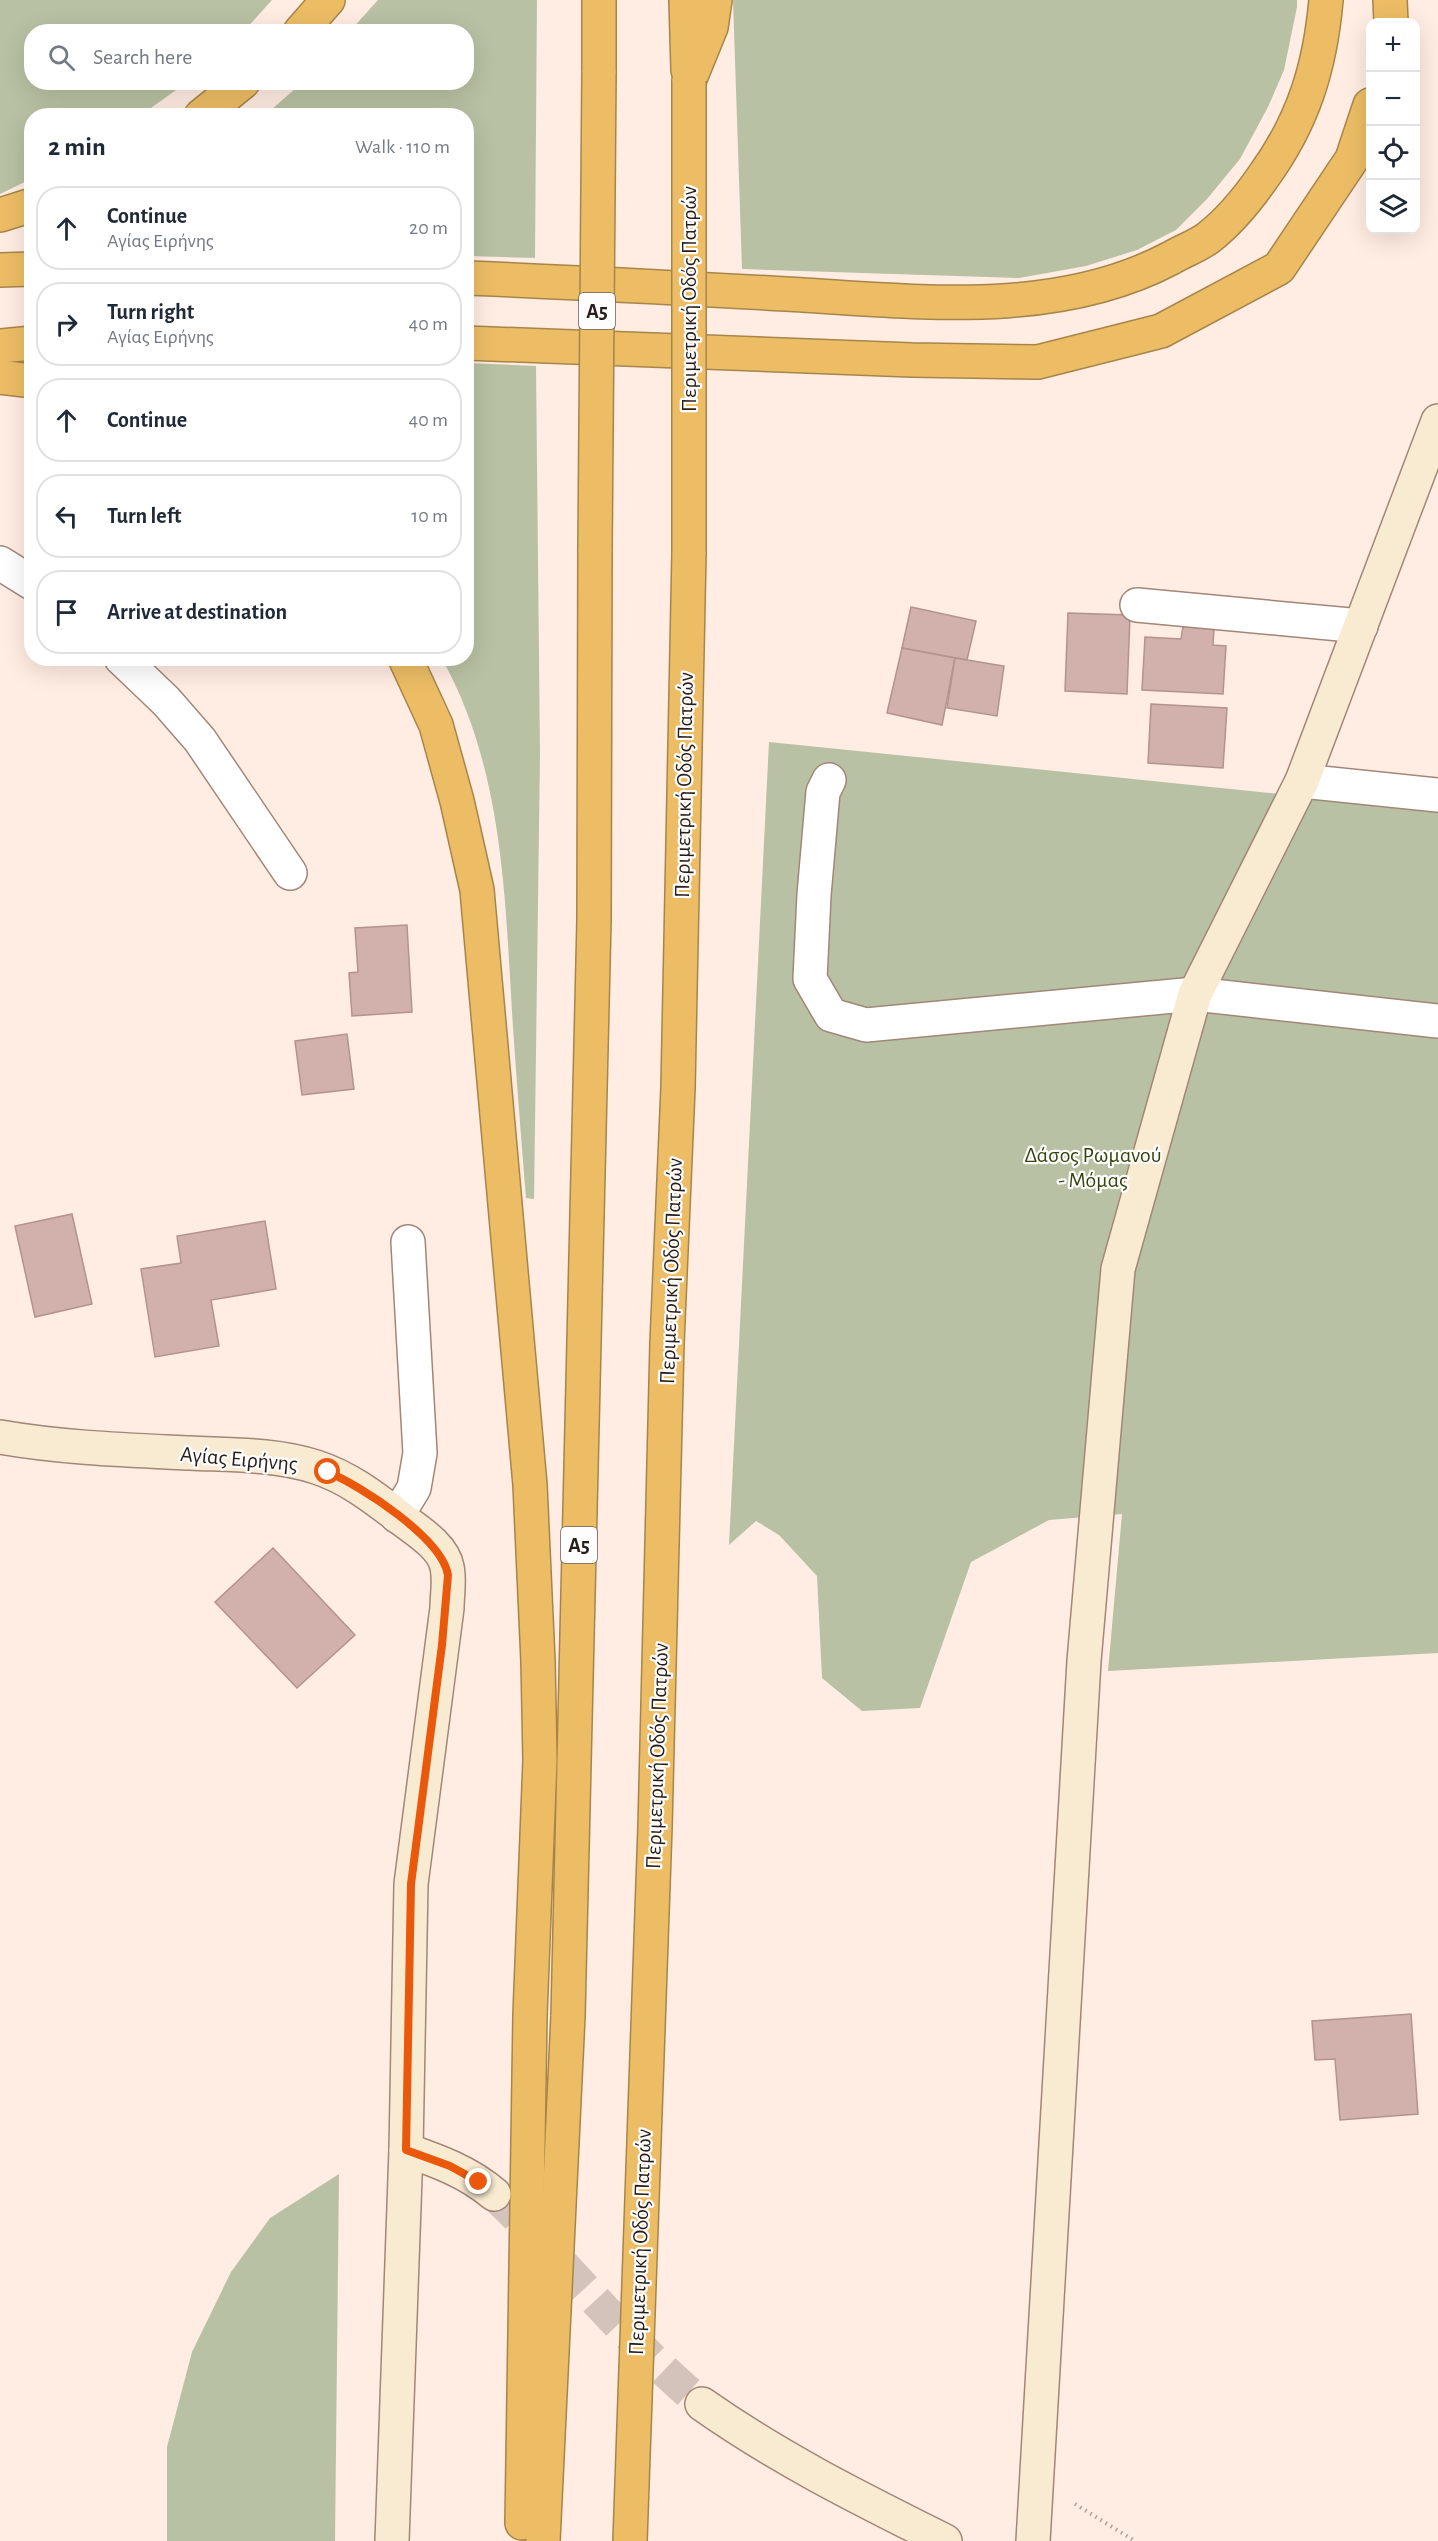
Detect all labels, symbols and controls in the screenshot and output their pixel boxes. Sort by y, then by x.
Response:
map controls [1366,18,1420,234]
button: + [1366,18,1420,72]
search box [24,24,474,90]
icon: search [45,41,78,74]
text: Search here [93,46,192,68]
button: − [1366,72,1420,126]
button: locate [1366,126,1420,180]
text: 2 min [48,134,106,160]
text: Walk · 110 m [355,137,450,157]
button: layers [1366,180,1420,234]
street label: Περιμετρική Οδός Πατρών [678,186,700,412]
text: Continue [107,205,187,227]
icon: ahead [50,212,83,245]
text: 20 m [409,218,448,238]
text: Αγίας Ειρήνης [107,231,214,251]
road number: Α5 [579,293,615,329]
text: Turn right [107,301,194,323]
icon: right [50,308,83,341]
text: 40 m [409,314,448,334]
text: Αγίας Ειρήνης [107,327,214,347]
icon: ahead [50,404,83,437]
text: Continue [107,409,187,431]
text: 40 m [409,410,448,430]
icon: left [50,500,83,533]
text: Turn left [107,505,181,527]
text: 10 m [411,506,448,526]
icon: arrive [50,596,83,629]
text: Arrive at destination [107,601,287,623]
street label: Περιμετρική Οδός Πατρών [671,672,697,898]
park label: Δάσος Ρωμανού - Μόμας [1025,1144,1161,1191]
street label: Περιμετρική Οδός Πατρών [656,1158,686,1384]
street label: Αγίας Ειρήνης [179,1443,299,1475]
route start [314,1458,340,1484]
road number: Α5 [561,1527,597,1563]
street label: Περιμετρική Οδός Πατρών [642,1643,672,1869]
street label: Περιμετρική Οδός Πατρών [625,2129,655,2355]
route end [465,2168,491,2194]

